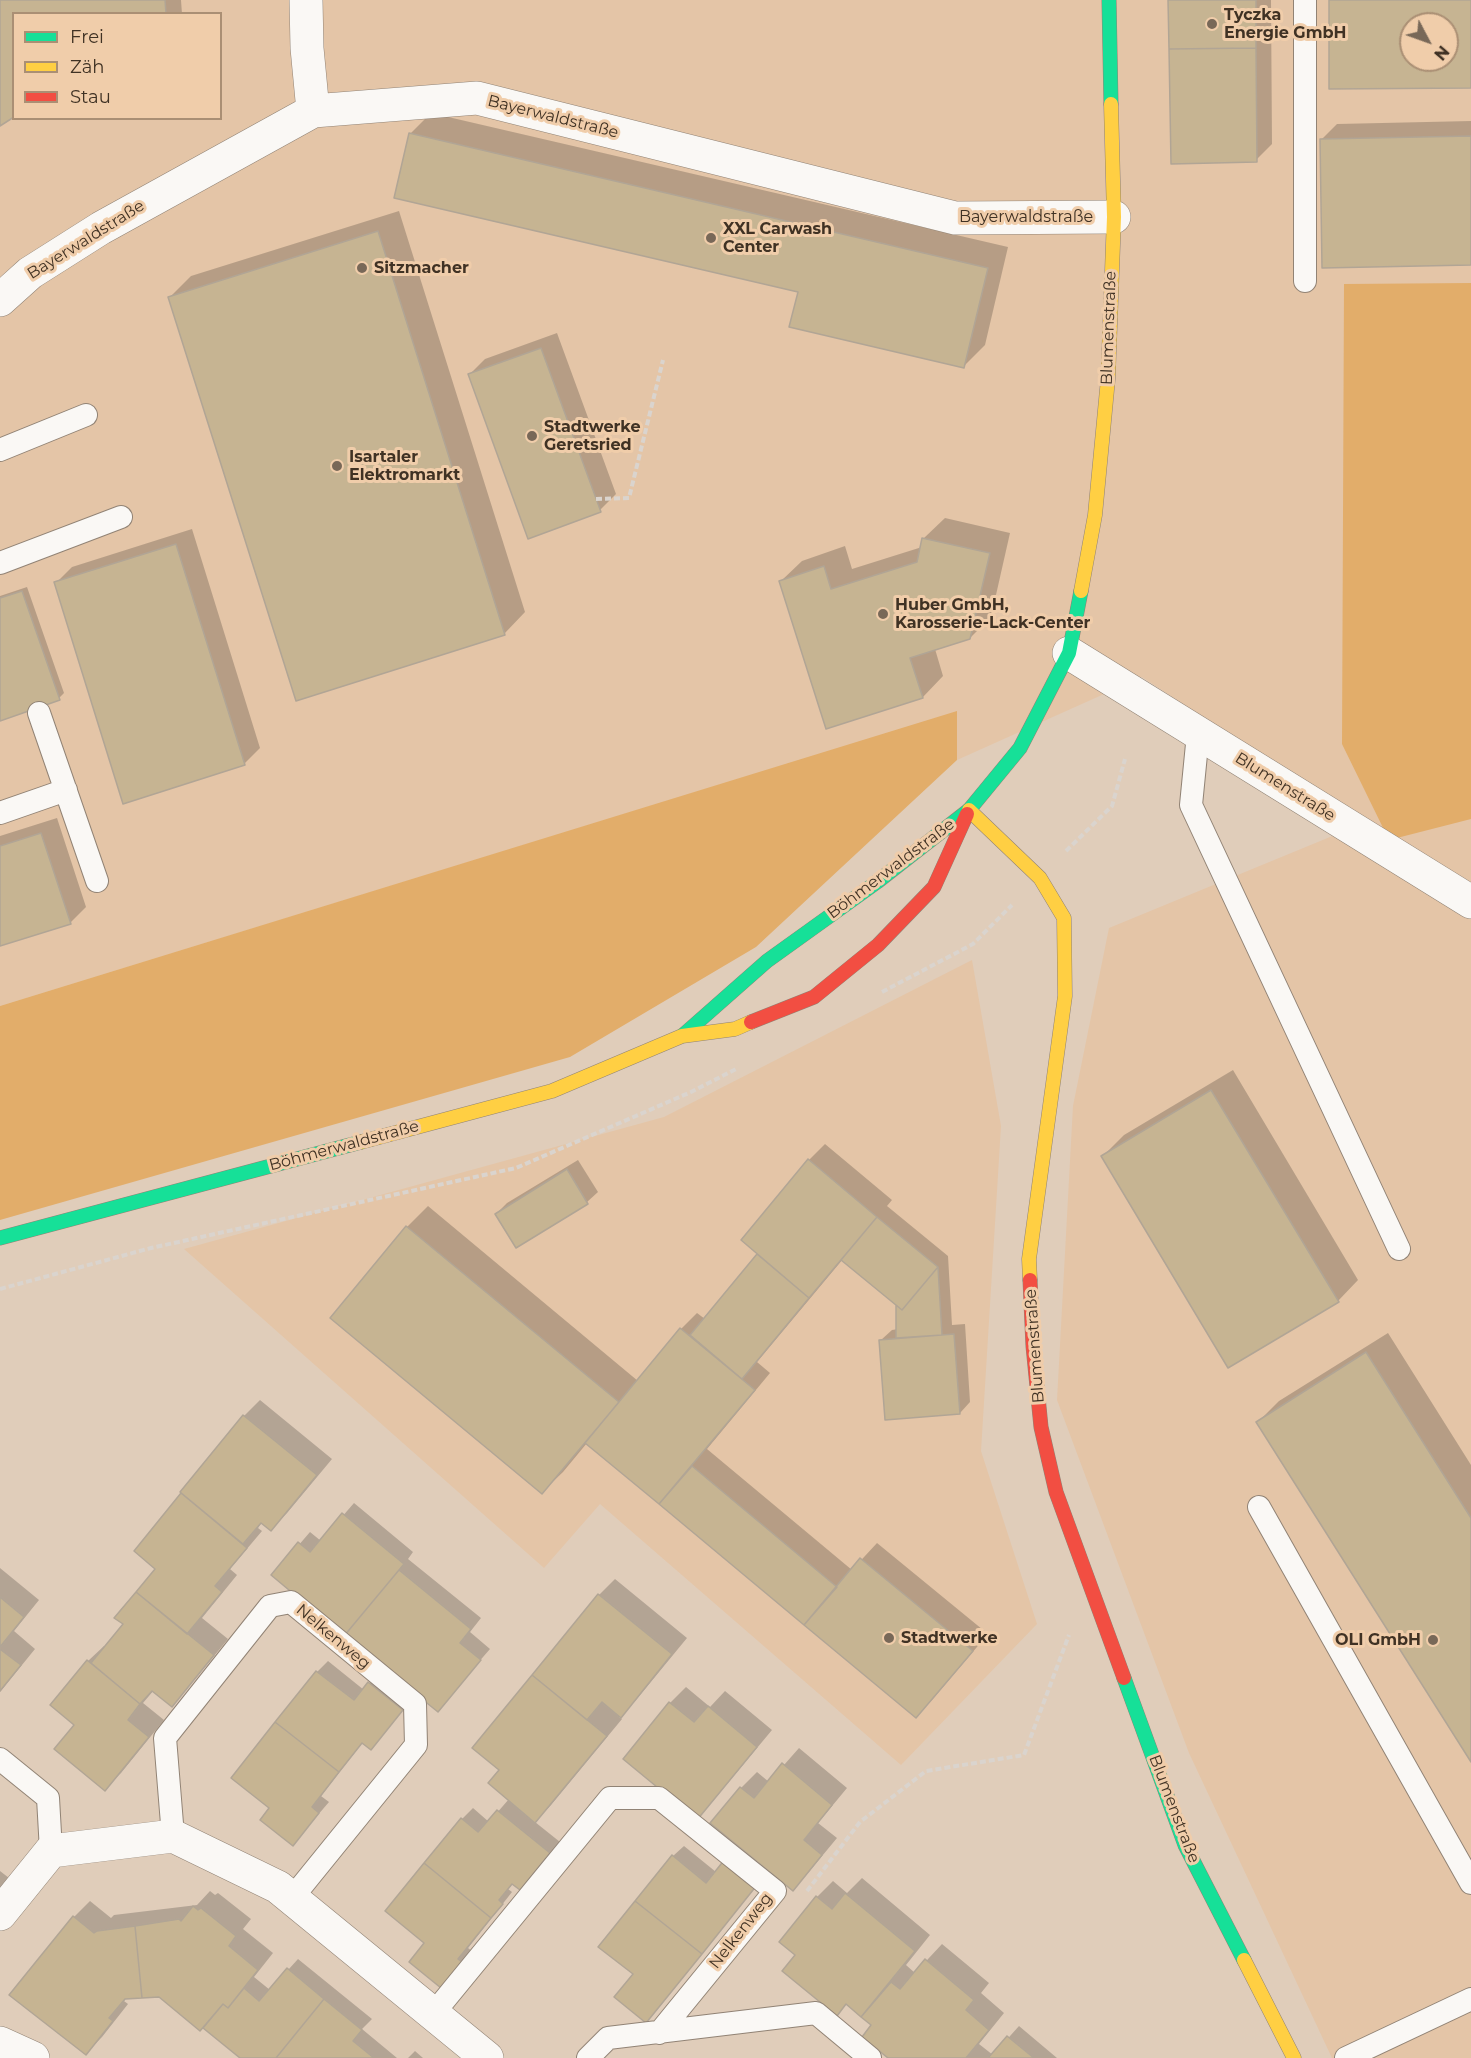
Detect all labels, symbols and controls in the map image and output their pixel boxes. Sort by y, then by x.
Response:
place label: Tyczka Energie GmbH [1224,5,1346,43]
legend [12,12,222,120]
north arrow [1399,12,1459,72]
marker: Tyczka Energie GmbH [1205,17,1219,31]
text: Frei [70,26,104,48]
text: N [1430,42,1453,64]
text: Zäh [70,56,105,78]
text: Stau [70,86,111,108]
street label: Bayerwaldstraße [486,91,620,143]
street label: Bayerwaldstraße [24,196,148,284]
street label: Bayerwaldstraße [959,207,1093,227]
place label: XXL Carwash Center [723,219,832,257]
marker: XXL Carwash Center [704,231,718,245]
place label: Sitzmacher [374,258,469,278]
marker: Sitzmacher [355,261,369,275]
street label: Blumenstraße [1097,270,1121,386]
place label: Stadtwerke Geretsried [544,417,641,455]
marker: Stadtwerke Geretsried [525,429,539,443]
place label: Isartaler Elektromarkt [349,447,460,485]
marker: Isartaler Elektromarkt [330,459,344,473]
place label: Huber GmbH, Karosserie-Lack-Center [895,595,1090,633]
marker: Huber GmbH, Karosserie-Lack-Center [876,607,890,621]
street label: Blumenstraße [1231,749,1339,825]
street label: Böhmerwaldstraße [824,815,958,923]
street label: Böhmerwaldstraße [267,1117,421,1175]
street label: Blumenstraße [1021,1288,1049,1404]
street label: Nelkenweg [292,1600,374,1674]
place label: Stadtwerke [901,1628,998,1648]
place label: OLI GmbH [1335,1630,1421,1650]
marker: Stadtwerke [882,1631,896,1645]
marker: OLI GmbH [1426,1633,1440,1647]
street label: Blumenstraße [1145,1752,1203,1866]
street label: Nelkenweg [705,1889,777,1973]

